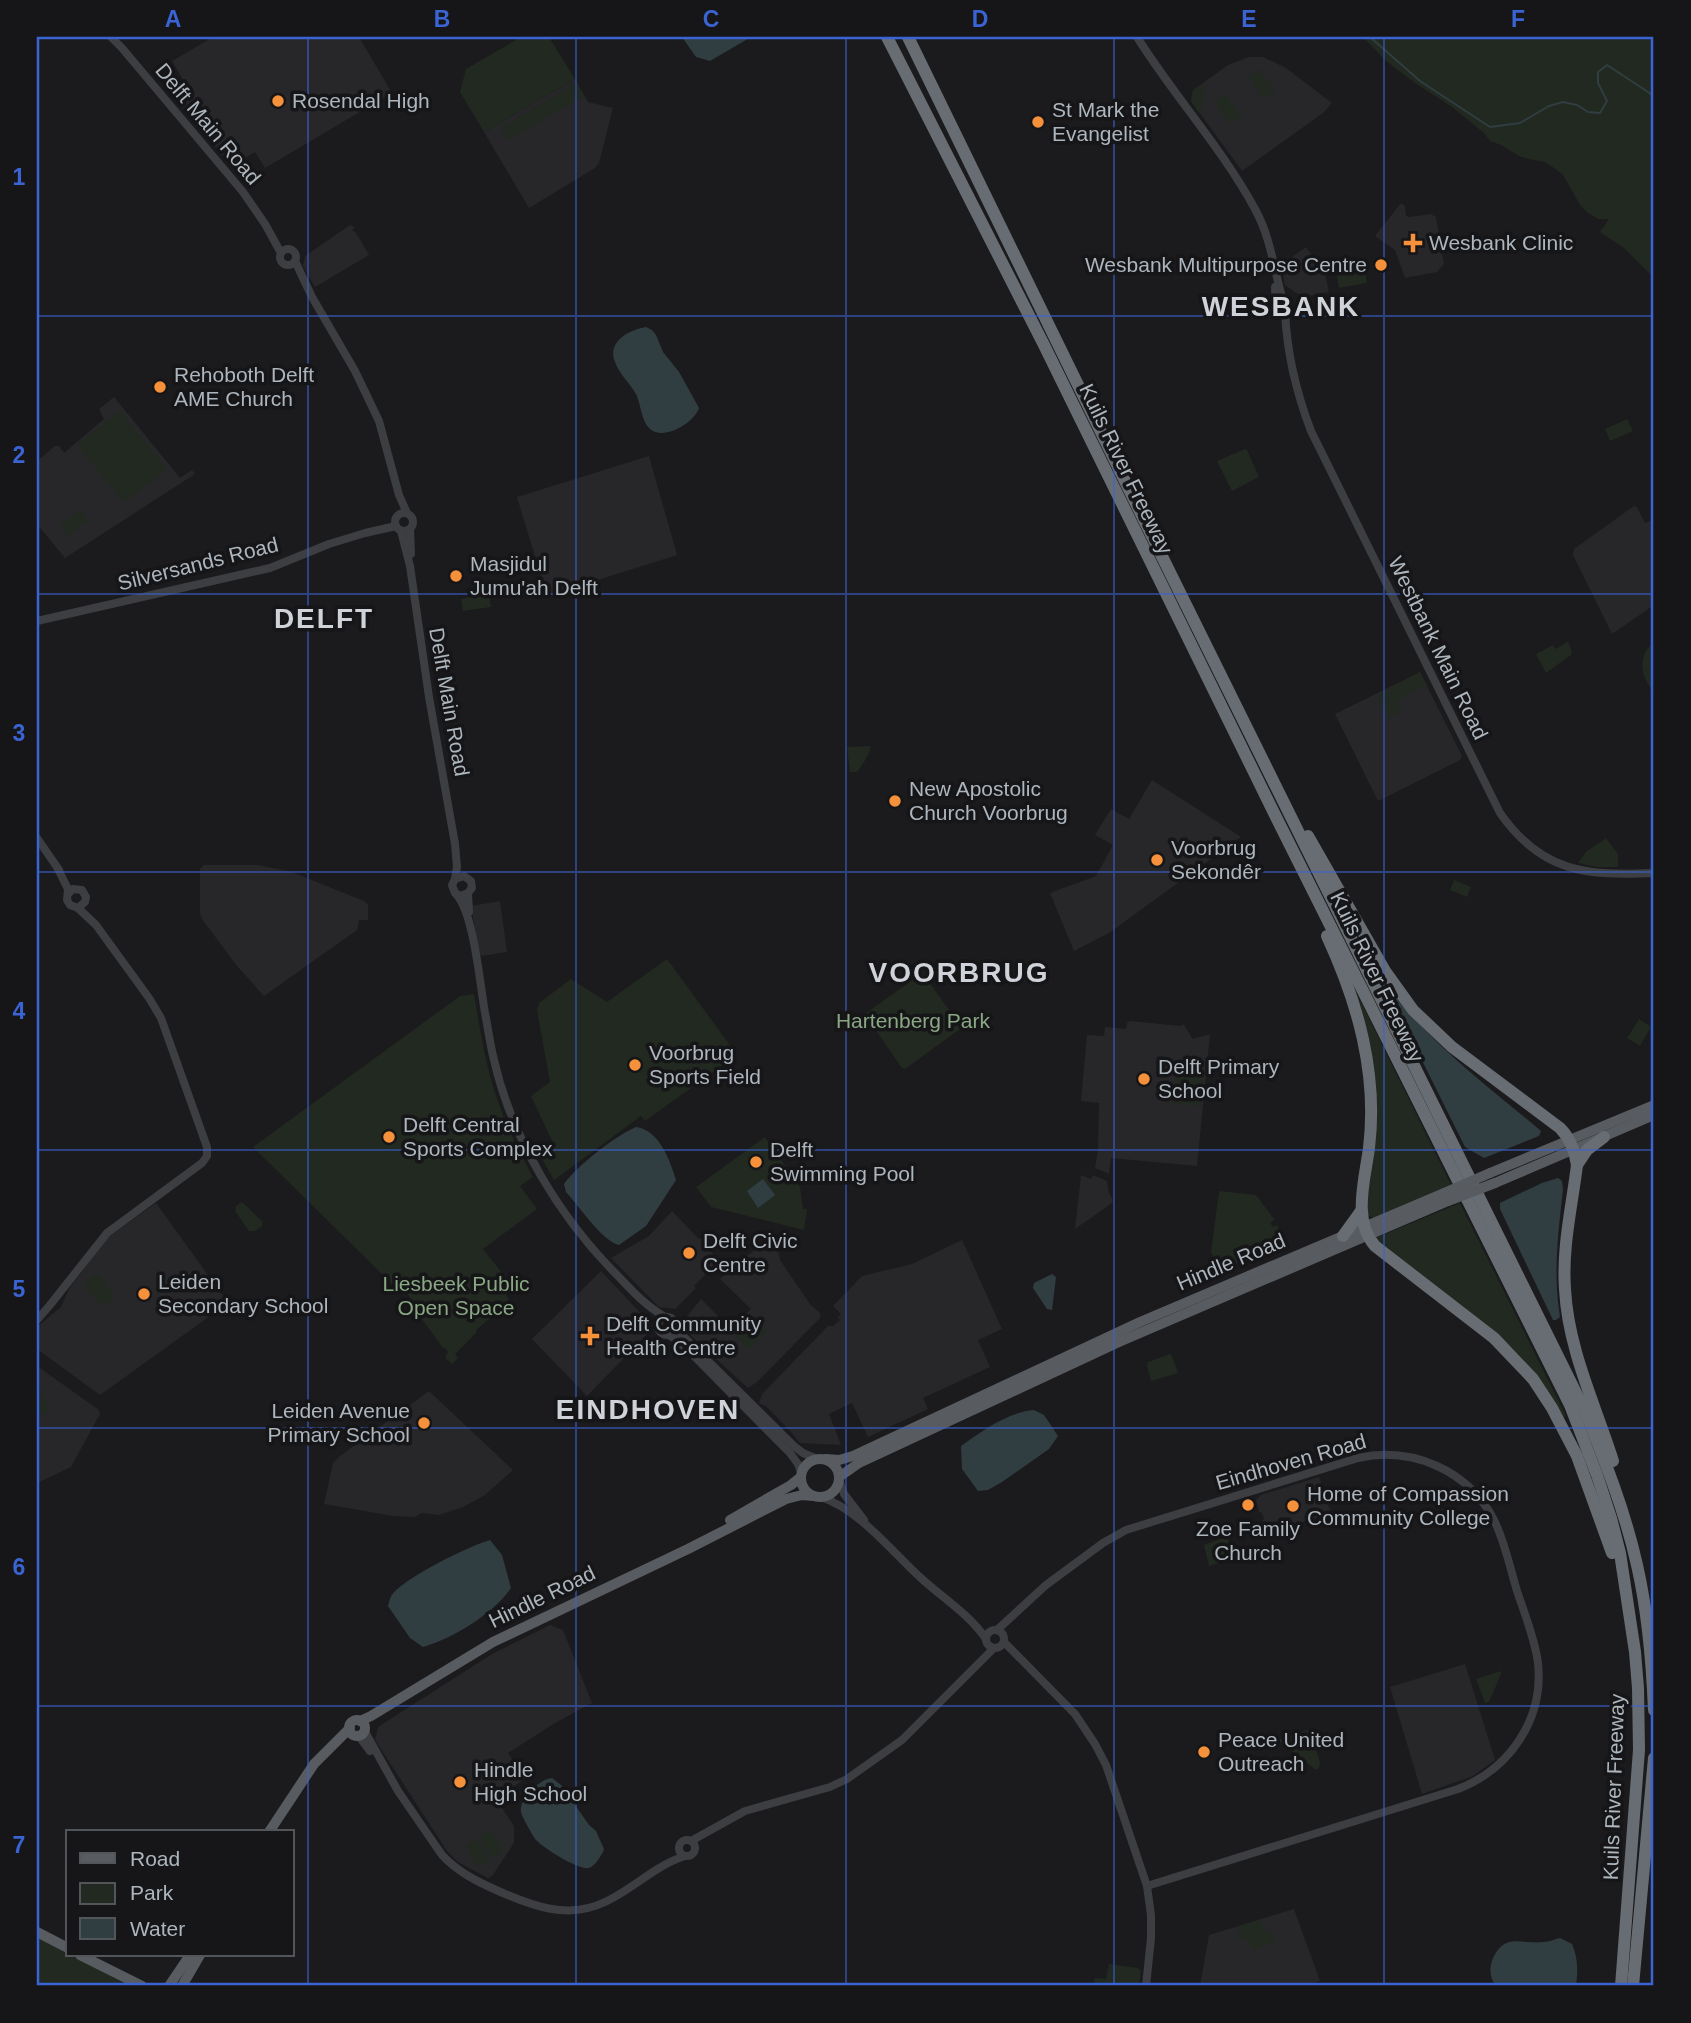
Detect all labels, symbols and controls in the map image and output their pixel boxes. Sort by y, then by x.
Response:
text: A [165,6,181,32]
text: B [434,6,450,32]
text: C [703,6,719,32]
text: D [972,6,988,32]
text: E [1241,6,1257,32]
text: F [1511,6,1525,32]
street label: Delft Main Road [151,59,266,189]
place label: Rosendal High [292,89,430,112]
marker: Rosendal High [270,93,286,109]
place label: St Mark the Evangelist [1052,98,1159,145]
marker: St Mark the Evangelist [1030,114,1046,130]
text: 1 [13,164,26,190]
place label: Wesbank Clinic [1429,231,1573,254]
marker: Wesbank Clinic [1403,233,1423,253]
place label: Wesbank Multipurpose Centre [1085,253,1367,276]
marker: Wesbank Multipurpose Centre [1373,257,1389,273]
district label: WESBANK [1202,291,1360,322]
place label: Rehoboth Delft AME Church [174,363,314,410]
marker: Rehoboth Delft AME Church [152,379,168,395]
street label: Kuils River Freeway [1075,380,1178,558]
text: 2 [13,442,25,468]
street label: Silversands Road [115,532,281,595]
place label: Masjidul Jumu'ah Delft [470,552,598,599]
street label: Westbank Main Road [1384,553,1493,743]
marker: Masjidul Jumu'ah Delft [448,568,464,584]
district label: DELFT [274,603,374,634]
street label: Delft Main Road [425,626,474,778]
text: 3 [13,720,25,746]
place label: New Apostolic Church Voorbrug [909,777,1068,824]
marker: New Apostolic Church Voorbrug [887,793,903,809]
place label: Voorbrug Sekondêr [1171,836,1261,883]
marker: Voorbrug Sekondêr [1149,852,1165,868]
street label: Kuils River Freeway [1326,888,1429,1066]
district label: VOORBRUG [869,957,1049,988]
text: 4 [13,998,26,1024]
park label: Hartenberg Park [836,1009,991,1032]
place label: Voorbrug Sports Field [649,1041,761,1088]
place label: Delft Primary School [1158,1055,1280,1102]
marker: Voorbrug Sports Field [627,1057,643,1073]
marker: Delft Primary School [1136,1071,1152,1087]
place label: Delft Central Sports Complex [403,1113,553,1160]
marker: Delft Central Sports Complex [381,1129,397,1145]
place label: Delft Swimming Pool [770,1138,915,1185]
marker: Delft Swimming Pool [748,1154,764,1170]
street label: Hindle Road [1173,1228,1288,1295]
place label: Delft Civic Centre [703,1229,798,1276]
marker: Delft Civic Centre [681,1245,697,1261]
place label: Leiden Secondary School [158,1270,328,1317]
park label: Liesbeek Public Open Space [382,1272,530,1319]
text: 5 [13,1276,26,1302]
marker: Leiden Secondary School [136,1286,152,1302]
place label: Delft Community Health Centre [606,1312,762,1359]
marker: Delft Community Health Centre [580,1326,600,1346]
district label: EINDHOVEN [556,1394,740,1425]
place label: Leiden Avenue Primary School [268,1399,410,1446]
marker: Leiden Avenue Primary School [416,1415,432,1431]
street label: Eindhoven Road [1213,1429,1369,1494]
place label: Home of Compassion Community College [1307,1482,1509,1529]
marker: Zoe Family Church [1240,1497,1256,1513]
marker: Home of Compassion Community College [1285,1498,1301,1514]
place label: Zoe Family Church [1196,1517,1300,1564]
text: 6 [13,1554,25,1580]
street label: Hindle Road [485,1561,599,1632]
street label: Kuils River Freeway [1599,1693,1628,1881]
place label: Peace United Outreach [1218,1728,1344,1775]
marker: Peace United Outreach [1196,1744,1212,1760]
place label: Hindle High School [474,1758,587,1805]
marker: Hindle High School [452,1774,468,1790]
legend [66,1830,294,1956]
text: 7 [13,1832,25,1858]
text: Road [130,1847,180,1870]
text: Park [130,1881,174,1904]
text: Water [130,1917,185,1940]

